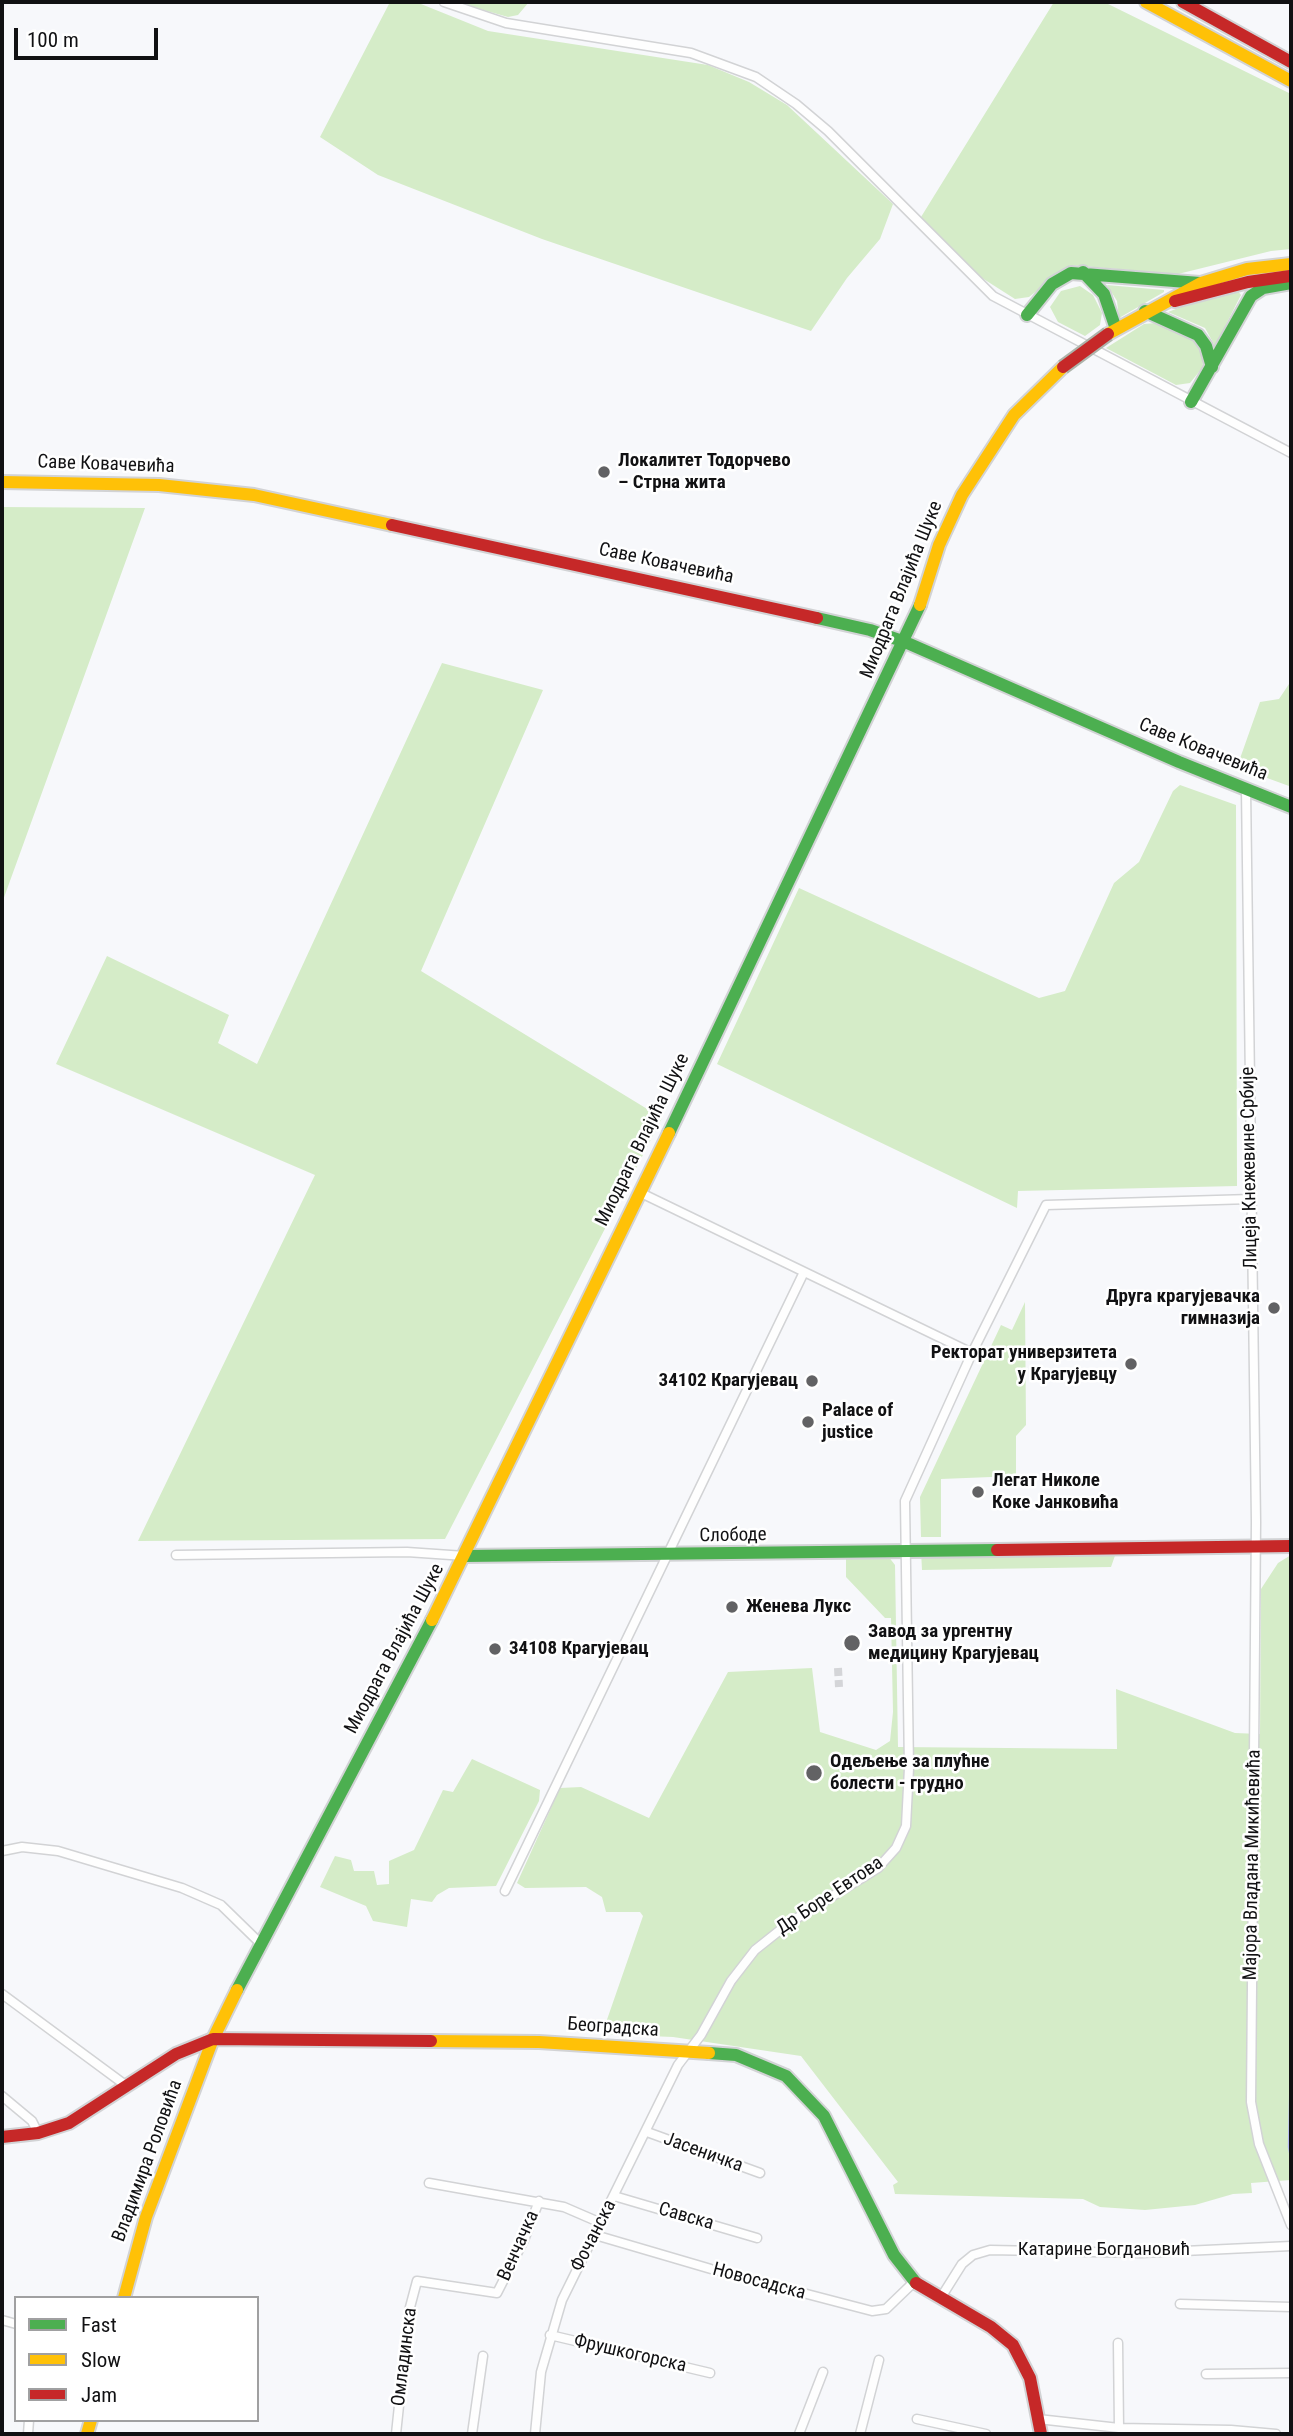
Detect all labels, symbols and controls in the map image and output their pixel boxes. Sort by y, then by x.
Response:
scale bar [18,14,161,58]
text: 100 m [27,28,79,52]
place label: Локалитет Тодорчево – Стрна жита [618,450,791,494]
street label: Саве Ковачевића [37,451,175,479]
marker: Локалитет Тодорчево – Стрна жита [596,464,612,480]
street label: Миодрага Влајића Шуке [856,498,948,682]
street label: Саве Ковачевића [597,539,735,589]
street label: Саве Ковачевића [1135,714,1271,786]
street label: Миодрага Влајића Шуке [591,1050,695,1230]
street label: Лицеја Кнежевине Србије [1237,1067,1263,1269]
place label: Друга крагујевачка гимназија [1106,1286,1260,1330]
marker: Друга крагујевачка гимназија [1266,1300,1282,1316]
place label: Ректорат универзитета у Крагујевцу [931,1342,1117,1386]
marker: Ректорат универзитета у Крагујевцу [1123,1356,1139,1372]
place label: 34102 Крагујевац [659,1370,798,1392]
marker: 34102 Крагујевац [804,1373,820,1389]
place label: Palace of justice [822,1400,893,1444]
marker: Palace of justice [800,1414,816,1430]
place label: Легат Николе Коке Јанковића [992,1470,1118,1514]
marker: Легат Николе Коке Јанковића [970,1484,986,1500]
street label: Слободе [699,1524,767,1548]
street label: Миодрага Влајића Шуке [340,1560,450,1738]
place label: Женева Лукс [746,1596,851,1618]
marker: Женева Лукс [724,1599,740,1615]
place label: Завод за ургентну медицину Крагујевац [868,1621,1039,1665]
marker: Завод за ургентну медицину Крагујевац [842,1633,862,1653]
place label: 34108 Крагујевац [509,1638,648,1660]
marker: 34108 Крагујевац [487,1641,503,1657]
street label: Мајора Владана Микићевића [1240,1749,1266,1981]
place label: Одељење за плућне болести - грудно [830,1751,989,1795]
marker: Одељење за плућне болести - грудно [804,1763,824,1783]
street label: Др Боре Евтова [772,1852,888,1940]
street label: Београдска [567,2013,659,2043]
street label: Владимира Роловића [108,2077,188,2245]
street label: Јасеничка [660,2128,746,2178]
street label: Фочанска [566,2196,622,2276]
street label: Савска [656,2198,716,2236]
street label: Венчачка [493,2207,545,2285]
street label: Катарине Богдановић [1018,2239,1190,2261]
street label: Новосадска [710,2259,808,2305]
legend [14,2296,259,2422]
street label: Омладинска [388,2306,422,2408]
text: Fast [81,2313,117,2337]
street label: Фрушкогорска [572,2330,688,2378]
text: Slow [81,2348,121,2372]
text: Jam [81,2383,117,2407]

